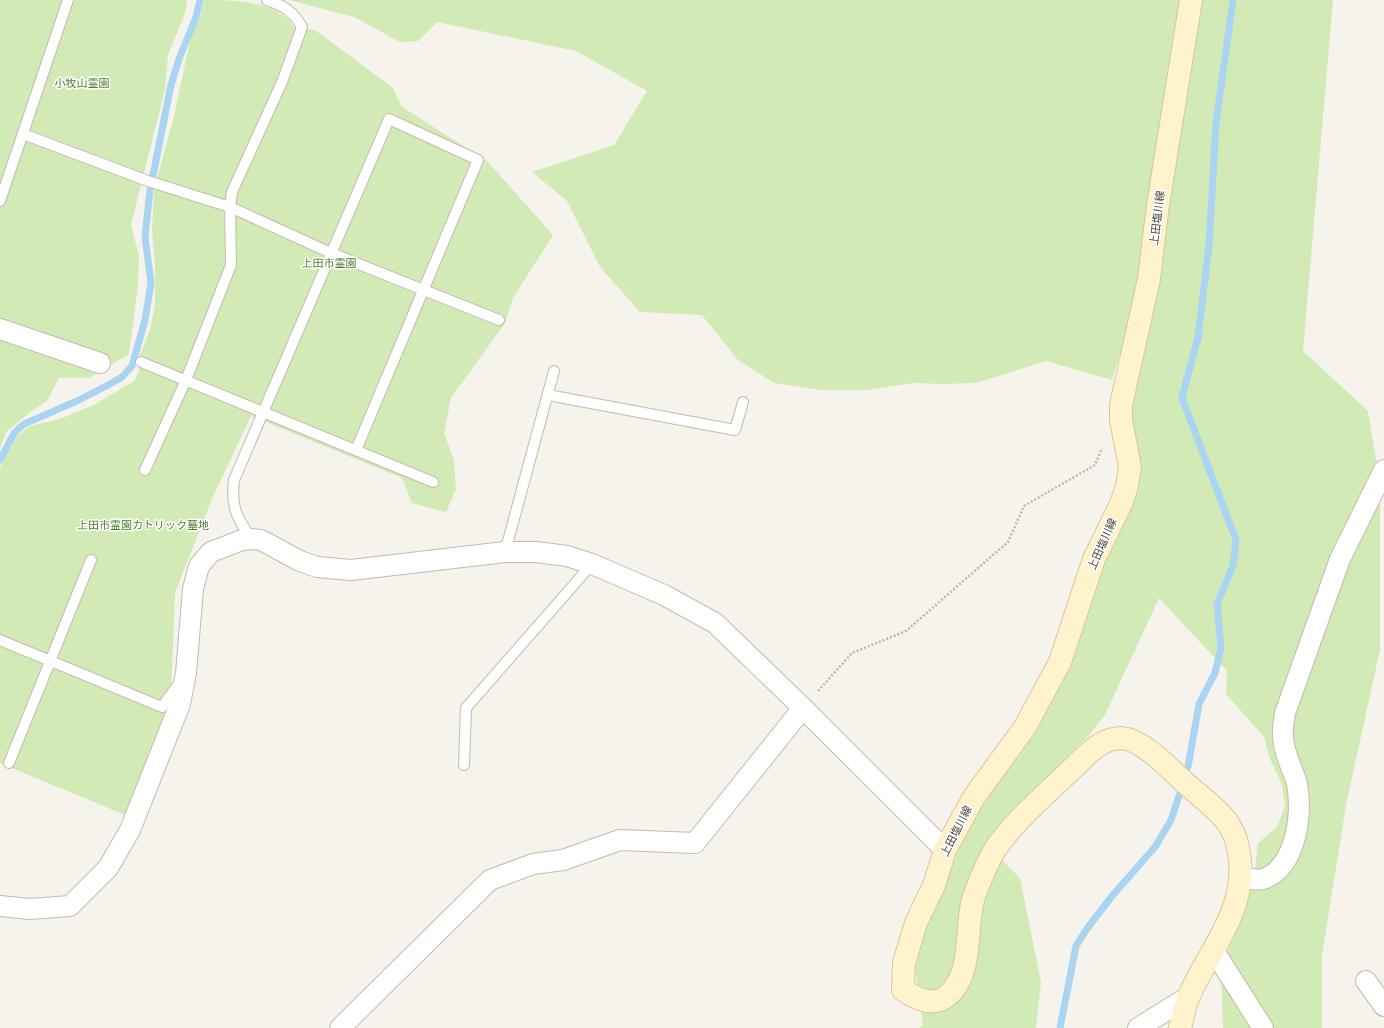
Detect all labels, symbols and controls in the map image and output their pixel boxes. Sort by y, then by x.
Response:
park label: 小牧山霊園 [55,77,110,89]
street label: 上田塩川線 [1148,190,1166,246]
park label: 上田市霊園 [302,257,357,269]
street label: 上田塩川線 [1085,516,1119,572]
park label: 上田市霊園カトリック墓地 [77,519,209,531]
street label: 上田塩川線 [938,804,974,858]

